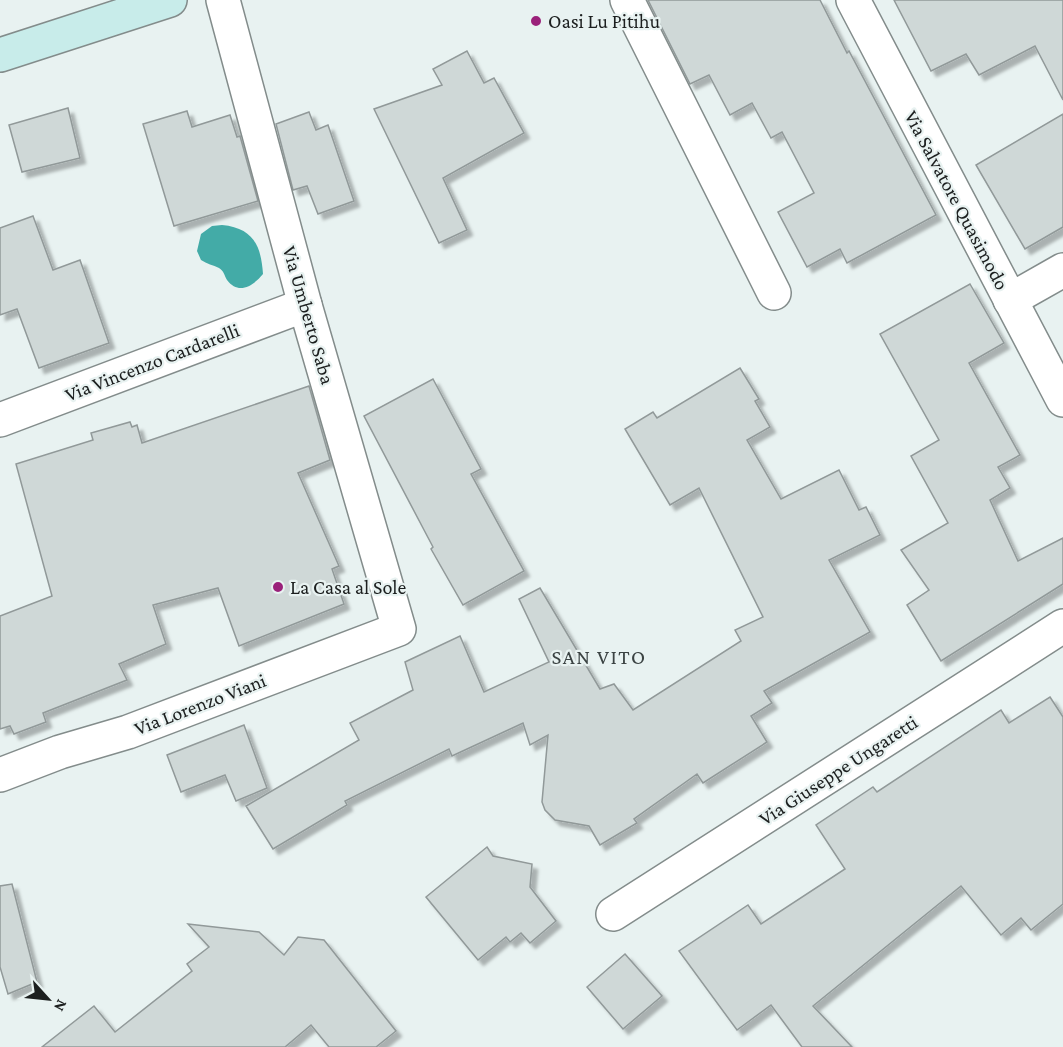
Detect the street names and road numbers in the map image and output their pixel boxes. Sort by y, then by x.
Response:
street label: Via Salvatore Quasimodo [900,107,1014,294]
street label: Via Umberto Saba [279,243,339,387]
street label: Via Vincenzo Cardarelli [62,319,242,405]
street label: Via Lorenzo Viani [131,669,269,739]
street label: Via Giuseppe Ungaretti [755,711,922,830]

